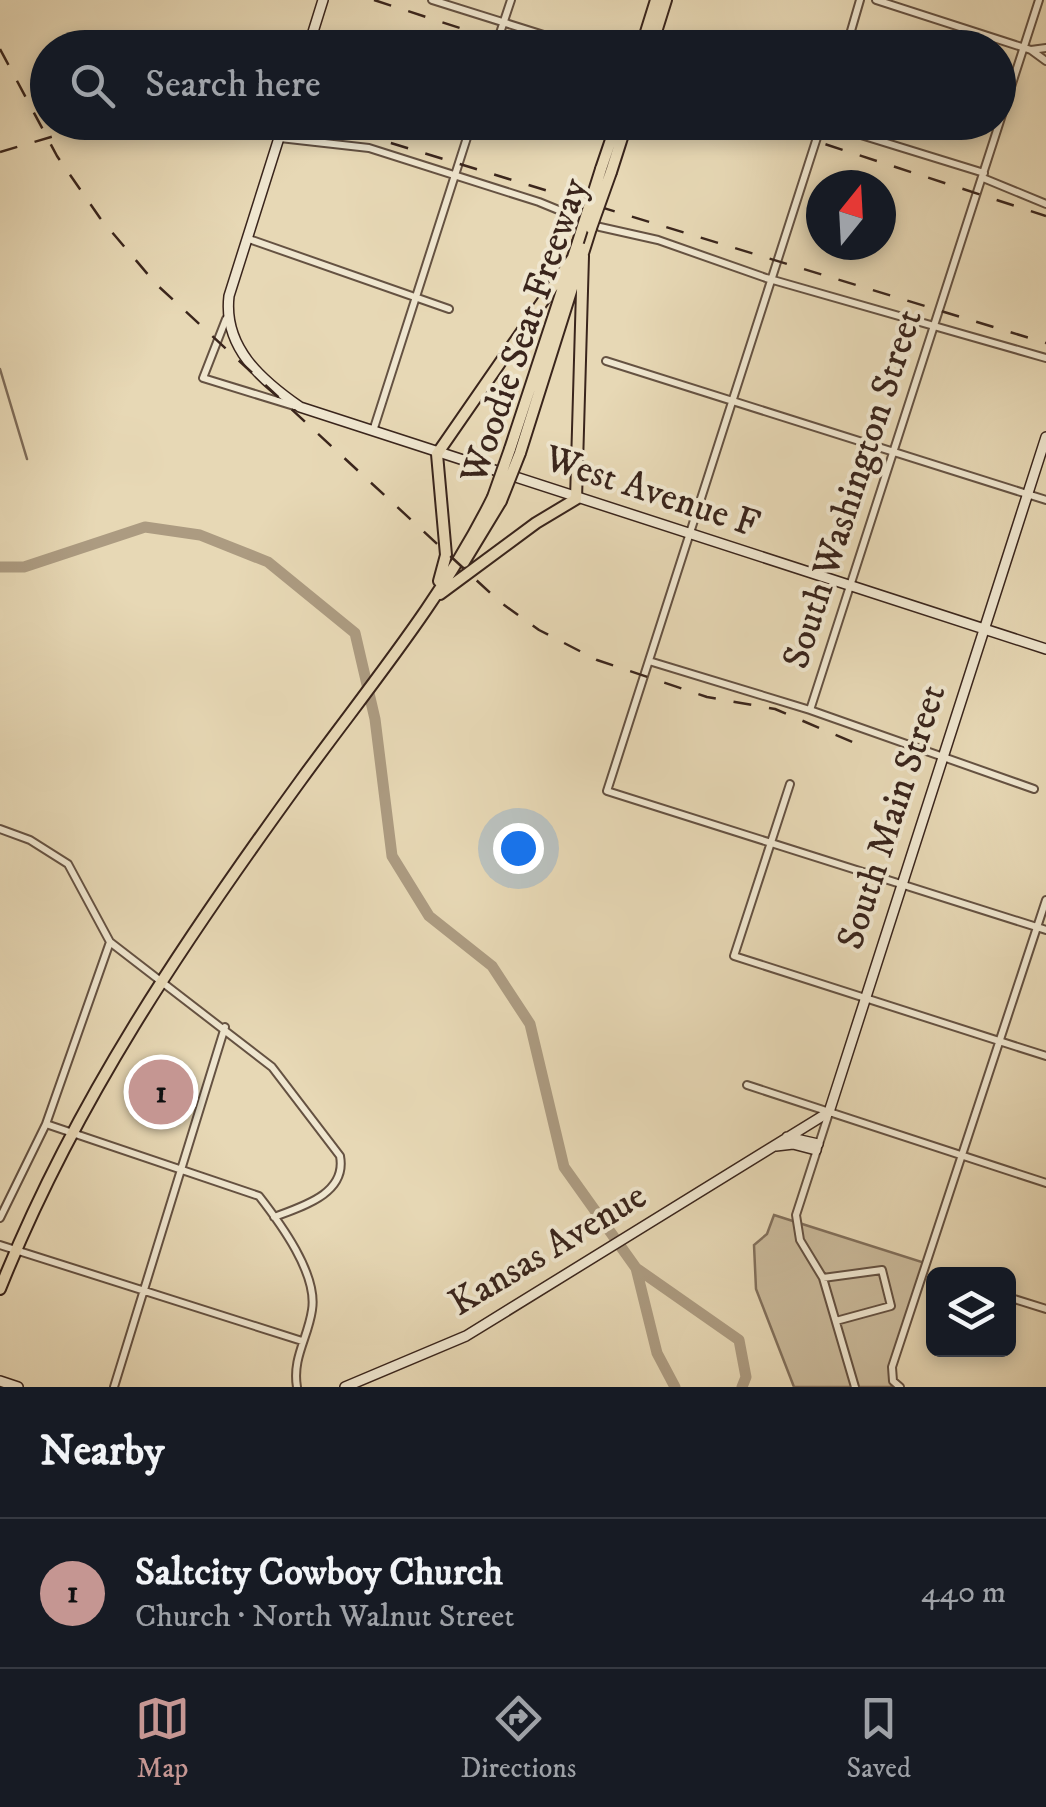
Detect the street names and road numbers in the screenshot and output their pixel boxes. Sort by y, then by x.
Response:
street label: Woodie Seat Freeway [450,171,600,491]
street label: South Washington Street [772,303,934,675]
street label: West Avenue F [538,434,765,549]
street label: South Main Street [827,679,957,955]
street label: Kansas Avenue [441,1172,655,1328]

